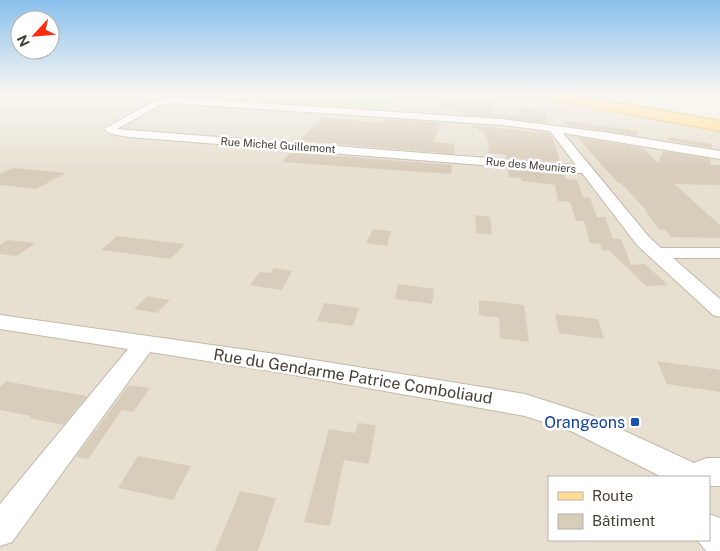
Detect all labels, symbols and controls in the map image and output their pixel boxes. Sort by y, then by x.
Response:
north arrow [10,10,60,60]
text: N [14,32,33,49]
street label: Rue Michel Guillemont [220,135,336,155]
street label: Rue des Meuniers [485,155,577,175]
street label: Rue du Gendarme Patrice Comboliaud [212,345,494,408]
place label: Orangeons [544,413,625,432]
marker: Orangeons [629,416,641,428]
legend [548,476,710,541]
text: Route [592,487,633,504]
text: Bâtiment [592,512,655,529]

